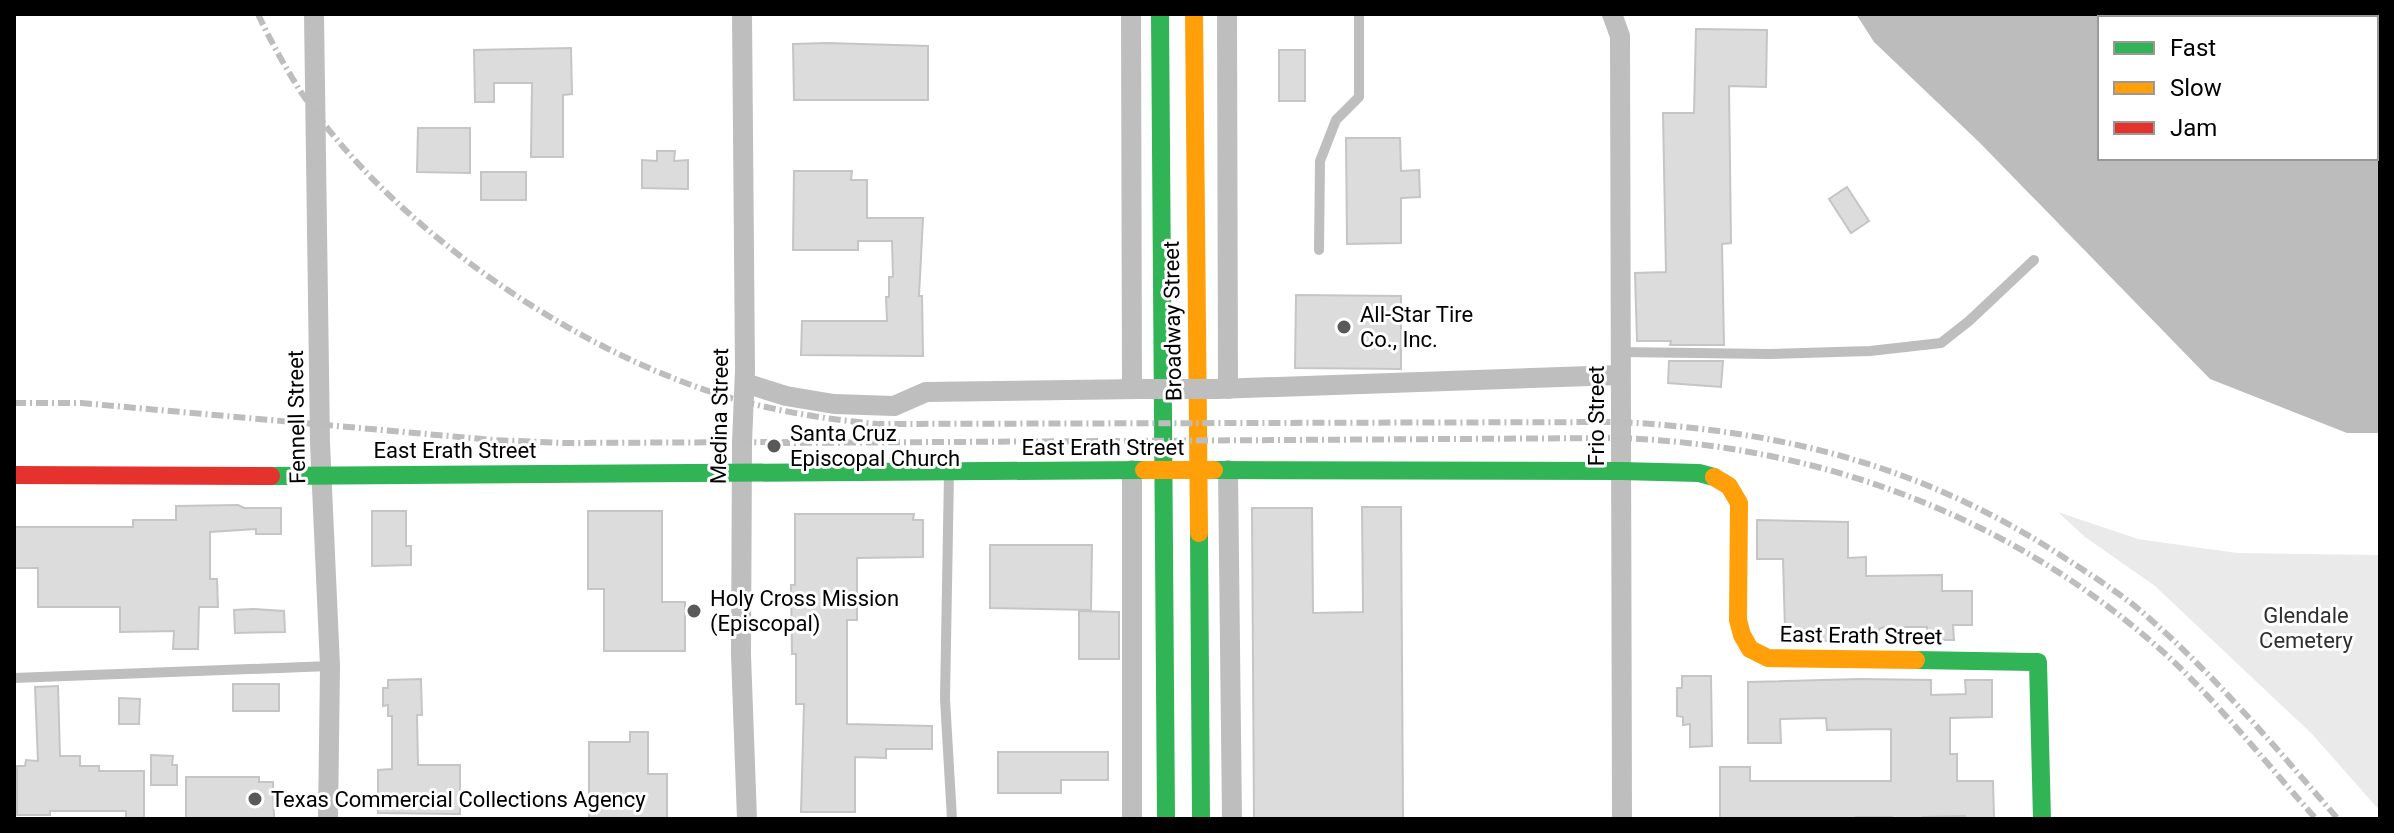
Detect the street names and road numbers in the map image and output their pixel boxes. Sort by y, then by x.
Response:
street label: Broadway Street [1159,241,1186,401]
street label: Medina Street [706,348,733,484]
street label: Fennell Street [283,350,310,484]
street label: Frio Street [1584,366,1609,466]
street label: East Erath Street [1022,435,1184,460]
street label: East Erath Street [374,438,536,463]
street label: East Erath Street [1779,622,1943,649]

